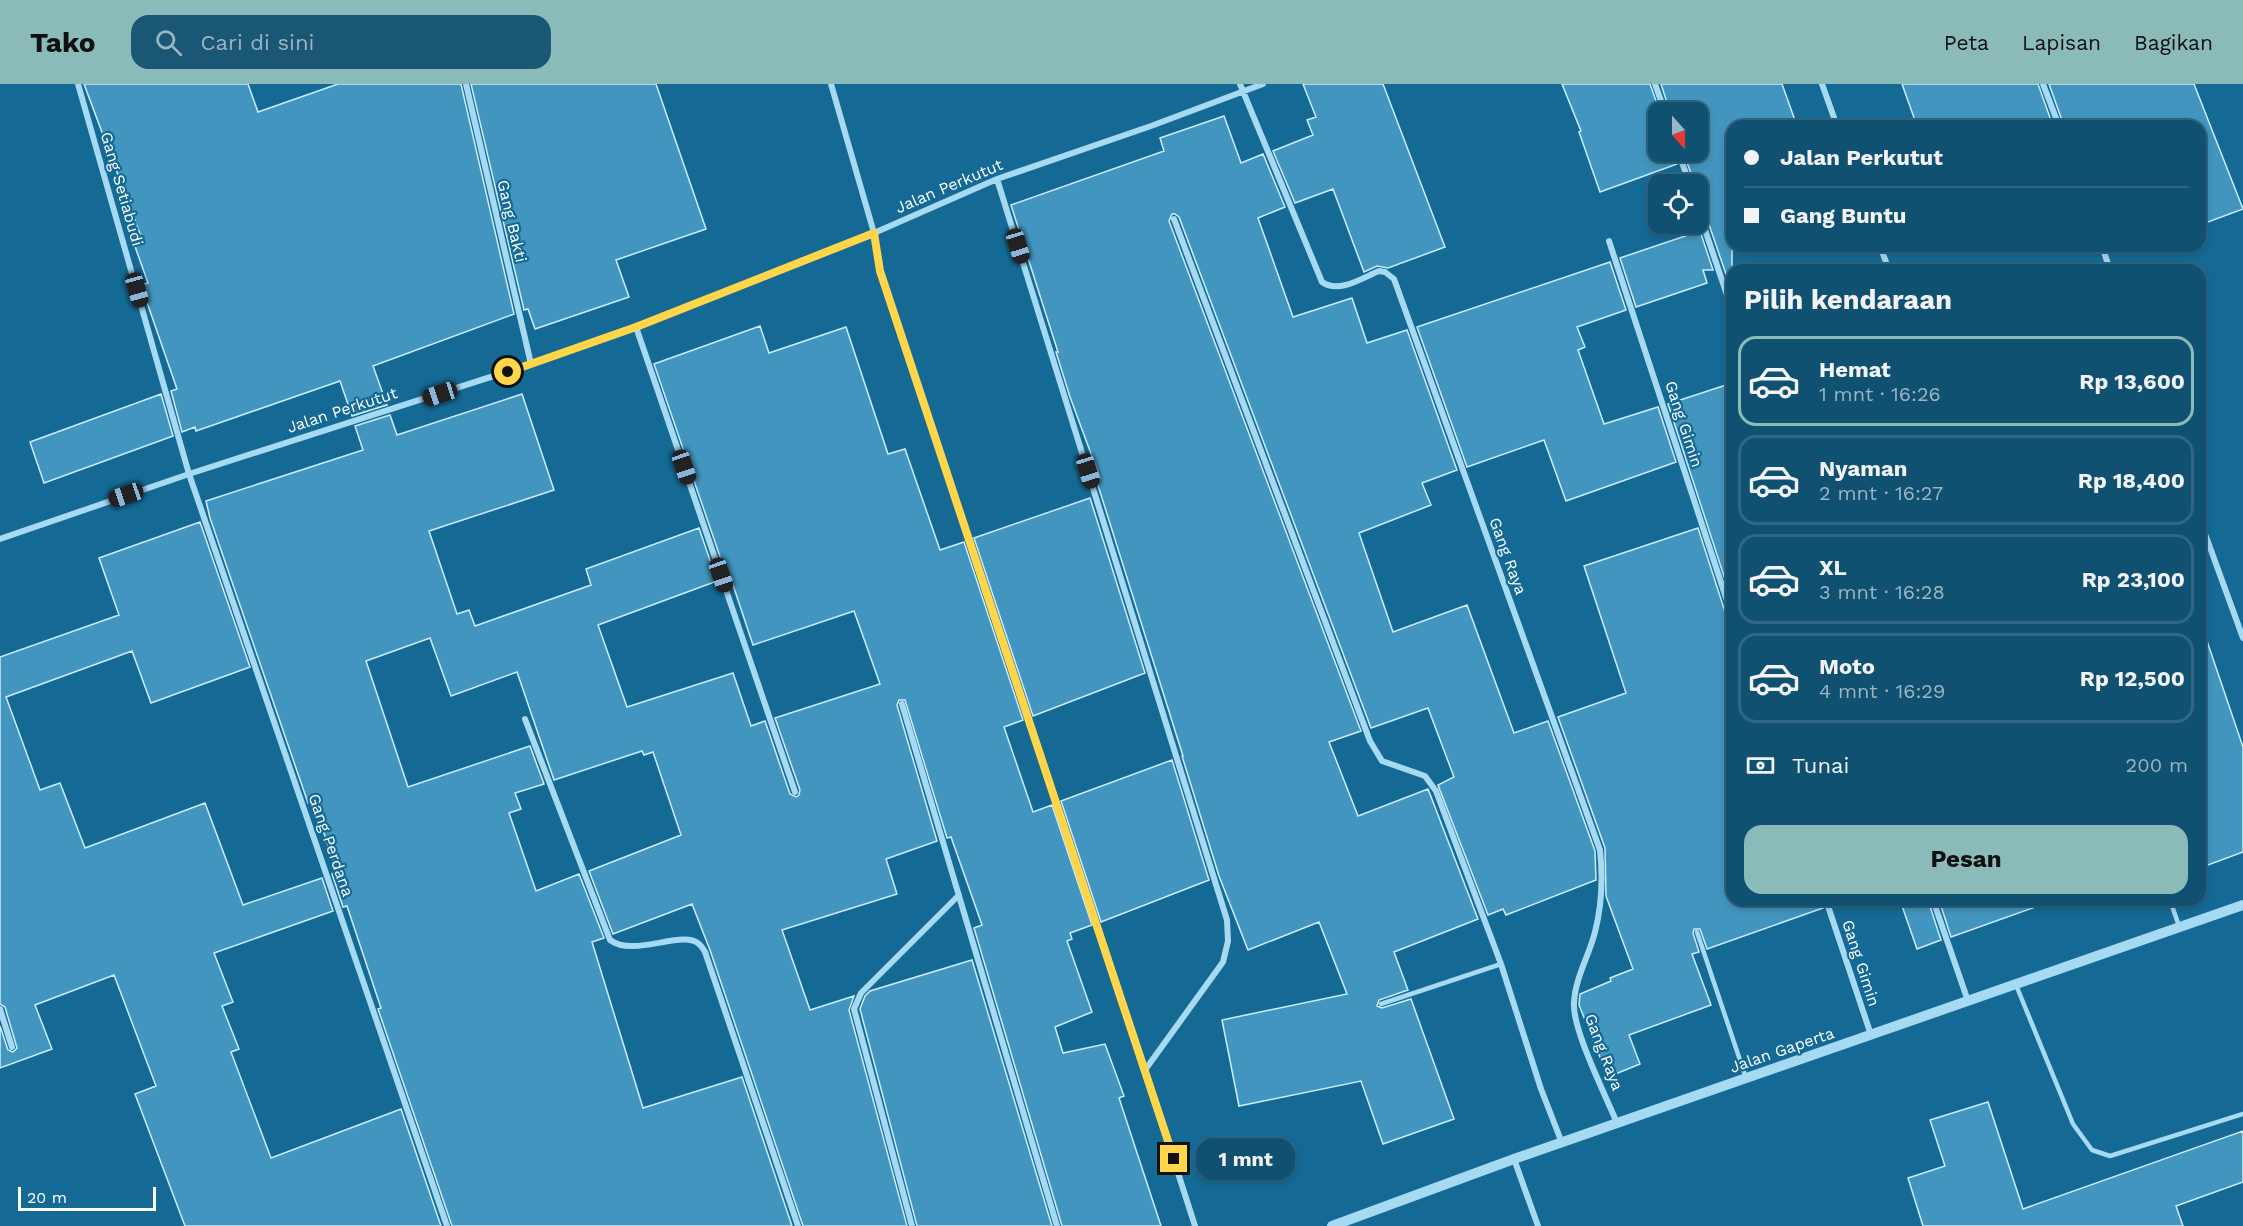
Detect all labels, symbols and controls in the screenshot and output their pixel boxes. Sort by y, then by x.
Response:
search box [131,15,551,69]
text: Tako [30,26,95,59]
icon: search [152,26,185,59]
text: Cari di sini [200,30,314,55]
text: Peta [1944,30,1989,55]
text: Lapisan [2022,30,2101,55]
text: Bagikan [2134,30,2213,55]
north arrow [1648,102,1708,162]
map controls [1648,102,1708,234]
street label: Gang Setiabudi [97,130,147,248]
text: Jalan Perkutut [1780,145,1943,170]
street label: Jalan Perkutut [892,155,1006,217]
button: locate [1648,174,1708,234]
street label: Gang Bakti [493,178,531,264]
text: Gang Buntu [1780,203,1906,228]
car [1004,226,1032,266]
car [123,270,151,310]
text: Pilih kendaraan [1744,284,1952,316]
icon: car [1747,354,1801,408]
text: Hemat [1819,357,1891,382]
route start [494,358,521,385]
text: Rp 13,600 [2079,369,2185,394]
street label: Gang Gimin [1661,378,1707,470]
car [420,380,460,408]
text: 1 mnt · 16:26 [1819,382,1941,406]
street label: Jalan Perkutut [284,383,400,437]
car [670,447,698,487]
car [1074,451,1102,491]
icon: car [1747,453,1801,507]
text: Nyaman [1819,456,1907,481]
text: Rp 18,400 [2078,468,2185,493]
car [106,481,146,509]
text: 2 mnt · 16:27 [1819,481,1943,505]
street label: Gang Raya [1485,515,1531,597]
icon: car [1747,552,1801,606]
car [707,555,735,595]
text: XL [1819,555,1847,580]
text: Rp 23,100 [2082,567,2185,592]
text: 3 mnt · 16:28 [1819,580,1945,604]
icon: car [1747,651,1801,705]
text: Moto [1819,654,1875,679]
text: Rp 12,500 [2080,666,2185,691]
text: 4 mnt · 16:29 [1819,679,1945,703]
icon: cash [1744,749,1777,782]
text: Tunai [1792,753,1849,778]
text: 200 m [2126,753,2188,777]
street label: Gang Perdana [304,791,358,899]
button: Pesan [1744,825,2188,894]
street label: Gang Gimin [1838,917,1884,1009]
street label: Gang Raya [1581,1011,1627,1093]
street label: Jalan Gaperta [1727,1023,1837,1077]
callout: 1 mnt [1195,1138,1294,1180]
route end [1160,1145,1187,1172]
text: 1 mnt [1218,1147,1273,1171]
scale bar [18,1184,156,1212]
text: 20 m [27,1188,67,1207]

